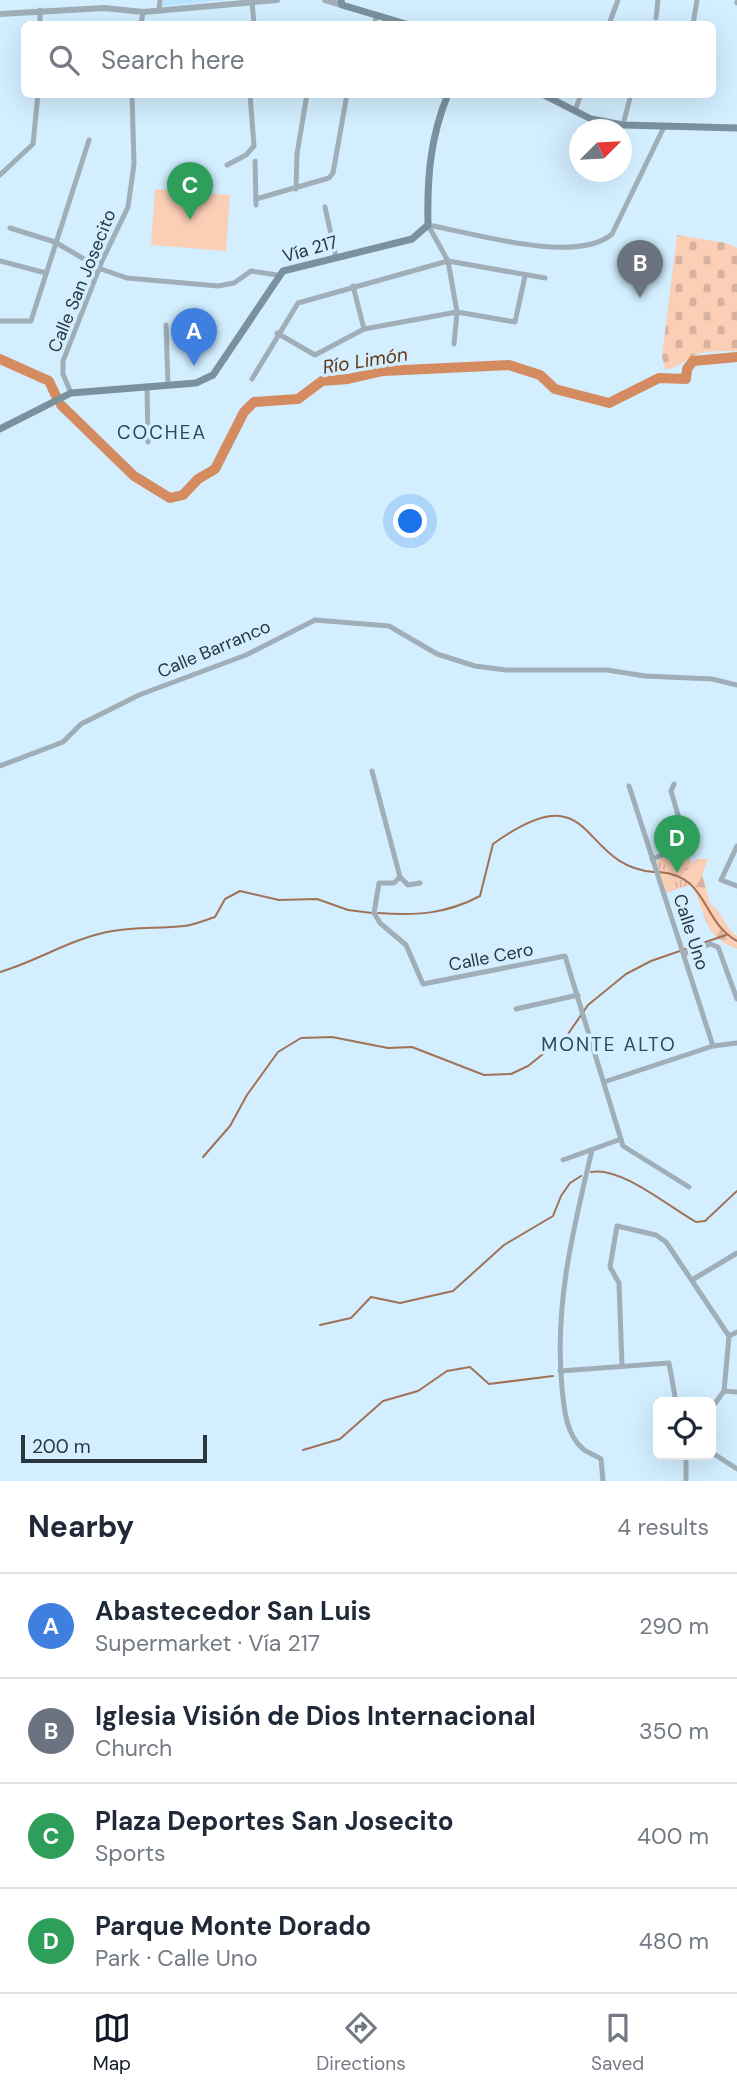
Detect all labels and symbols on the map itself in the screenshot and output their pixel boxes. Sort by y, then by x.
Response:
north arrow [569,119,632,182]
pin: C [167,162,213,220]
street label: Calle San Josecito [42,206,122,356]
street label: Vía 217 [280,230,340,268]
pin: B [617,240,663,298]
pin: A [171,308,217,366]
water label: Río Limón [321,341,410,380]
district label: COCHEA [117,420,207,445]
your location [393,504,427,538]
street label: Calle Barranco [154,614,274,684]
pin: D [654,815,700,873]
street label: Calle Uno [667,891,715,973]
street label: Calle Cero [447,937,535,977]
district label: MONTE ALTO [541,1032,677,1057]
scale bar [21,1432,206,1464]

